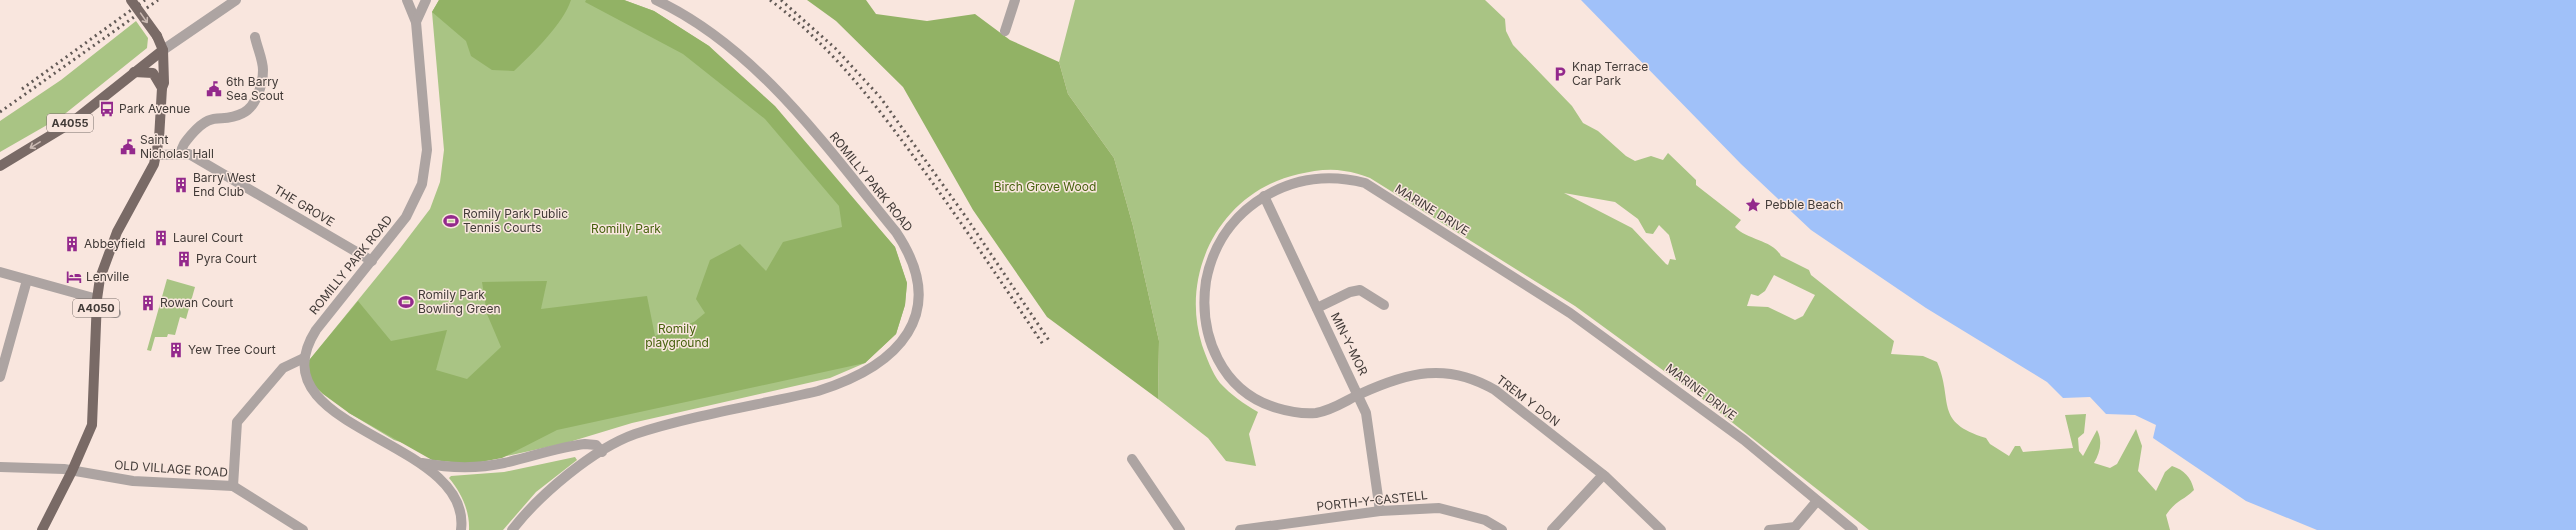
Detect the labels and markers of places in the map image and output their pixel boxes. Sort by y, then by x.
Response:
place label: Knap Terrace Car Park [1572,59,1648,88]
parking icon: Knap Terrace Car Park [1551,65,1569,83]
place label: 6th Barry Sea Scout [226,74,284,103]
public building icon: 6th Barry Sea Scout [205,80,223,98]
bus stop icon: Park Avenue [98,100,116,118]
place label: Park Avenue [119,101,190,116]
place label: Saint Nicholas Hall [140,132,214,161]
public building icon: Saint Nicholas Hall [119,138,137,156]
place label: Barry West End Club [193,170,256,199]
building icon: Barry West End Club [172,176,190,194]
place icon: Pebble Beach [1744,196,1762,214]
place label: Pebble Beach [1765,197,1843,212]
place label: Romily Park Public Tennis Courts [463,206,568,235]
sports icon: Romily Park Public Tennis Courts [442,212,460,230]
building icon: Laurel Court [152,229,170,247]
place label: Laurel Court [173,230,243,245]
building icon: Abbeyfield [63,235,81,253]
place label: Abbeyfield [84,236,145,251]
building icon: Pyra Court [175,250,193,268]
place label: Pyra Court [196,251,257,266]
hotel icon: Lenville [65,268,83,286]
place label: Lenville [86,269,129,284]
place label: Romily Park Bowling Green [418,287,501,316]
sports icon: Romily Park Bowling Green [397,293,415,311]
building icon: Rowan Court [139,294,157,312]
place label: Rowan Court [160,295,233,310]
building icon: Yew Tree Court [167,341,185,359]
place label: Yew Tree Court [188,342,276,357]

